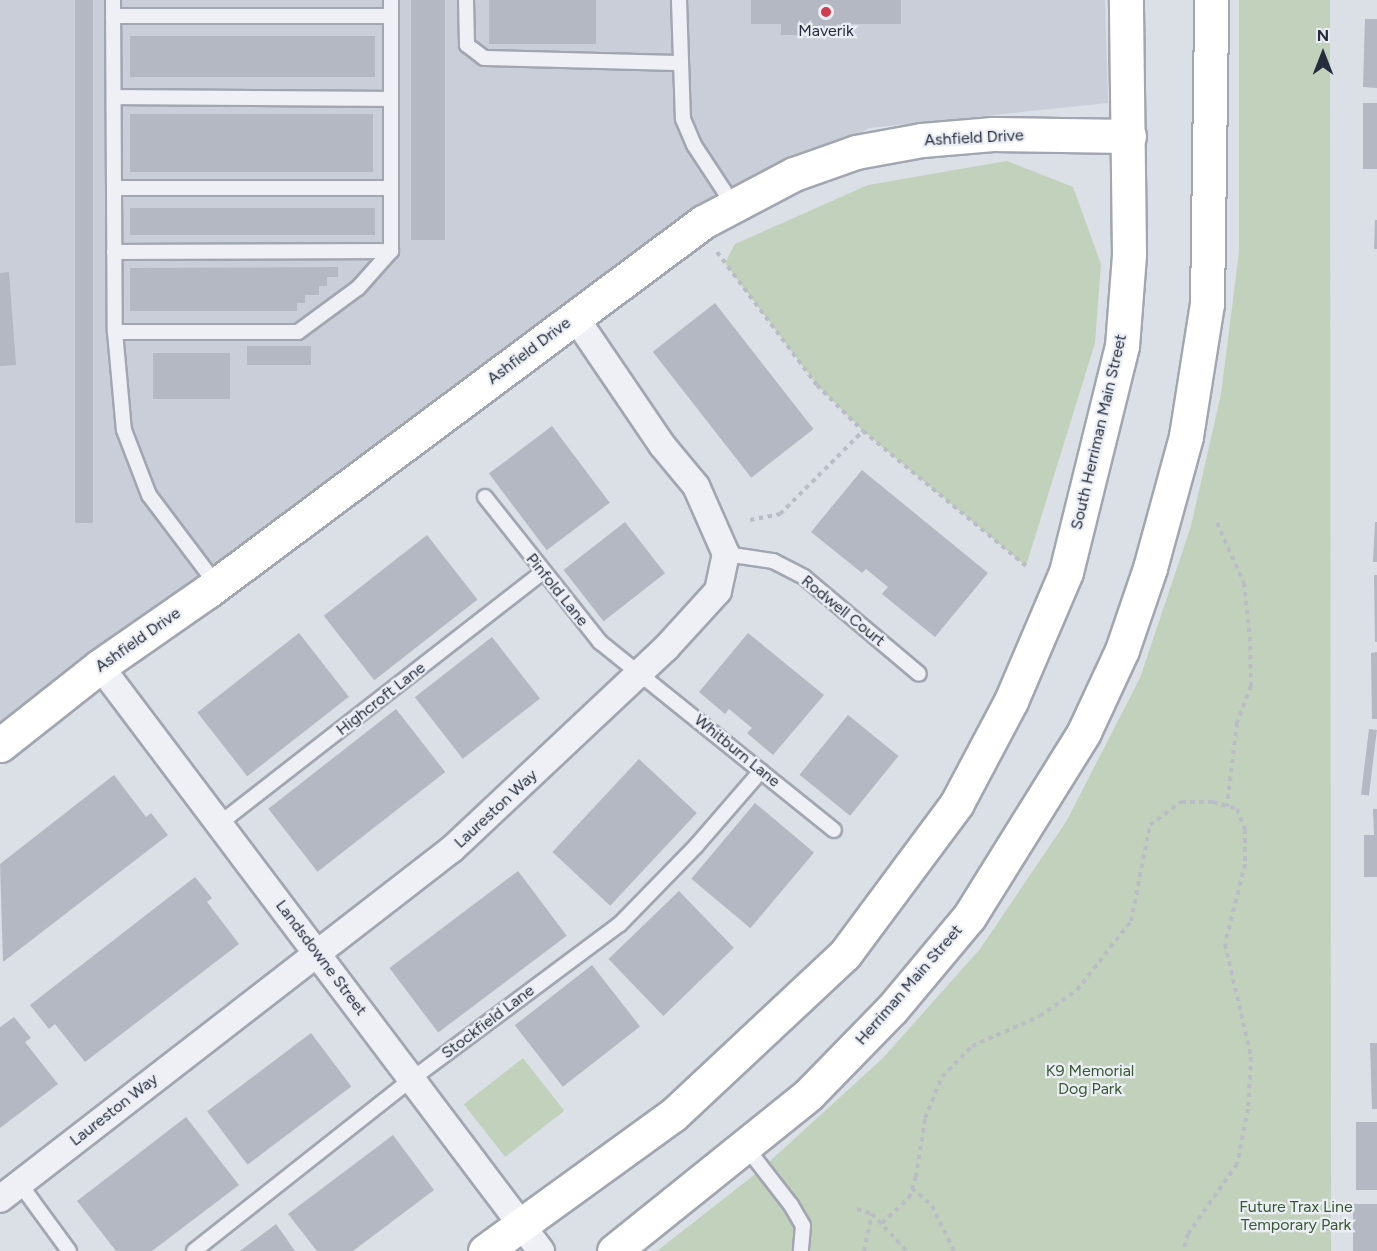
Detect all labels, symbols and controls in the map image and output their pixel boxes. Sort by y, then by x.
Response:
marker: Maverik [819,5,833,19]
place label: Maverik [798,21,854,41]
north arrow [1293,24,1353,84]
text: N [1317,26,1329,45]
street label: Ashfield Drive [924,126,1024,150]
street label: Ashfield Drive [484,313,574,389]
street label: South Herriman Main Street [1067,332,1131,532]
street label: Pinfold Lane [522,550,592,630]
street label: Rodwell Court [797,571,889,651]
street label: Ashfield Drive [92,604,184,676]
street label: Highcroft Lane [333,658,429,740]
street label: Whitburn Lane [690,711,784,791]
street label: Laureston Way [451,766,541,852]
street label: Landsdowne Street [271,896,371,1020]
street label: Herriman Main Street [852,921,966,1049]
street label: Stockfield Lane [438,981,538,1063]
park label: K9 Memorial Dog Park [1046,1061,1134,1099]
street label: Laureston Way [66,1070,162,1150]
park label: Future Trax Line Temporary Park [1239,1197,1353,1235]

